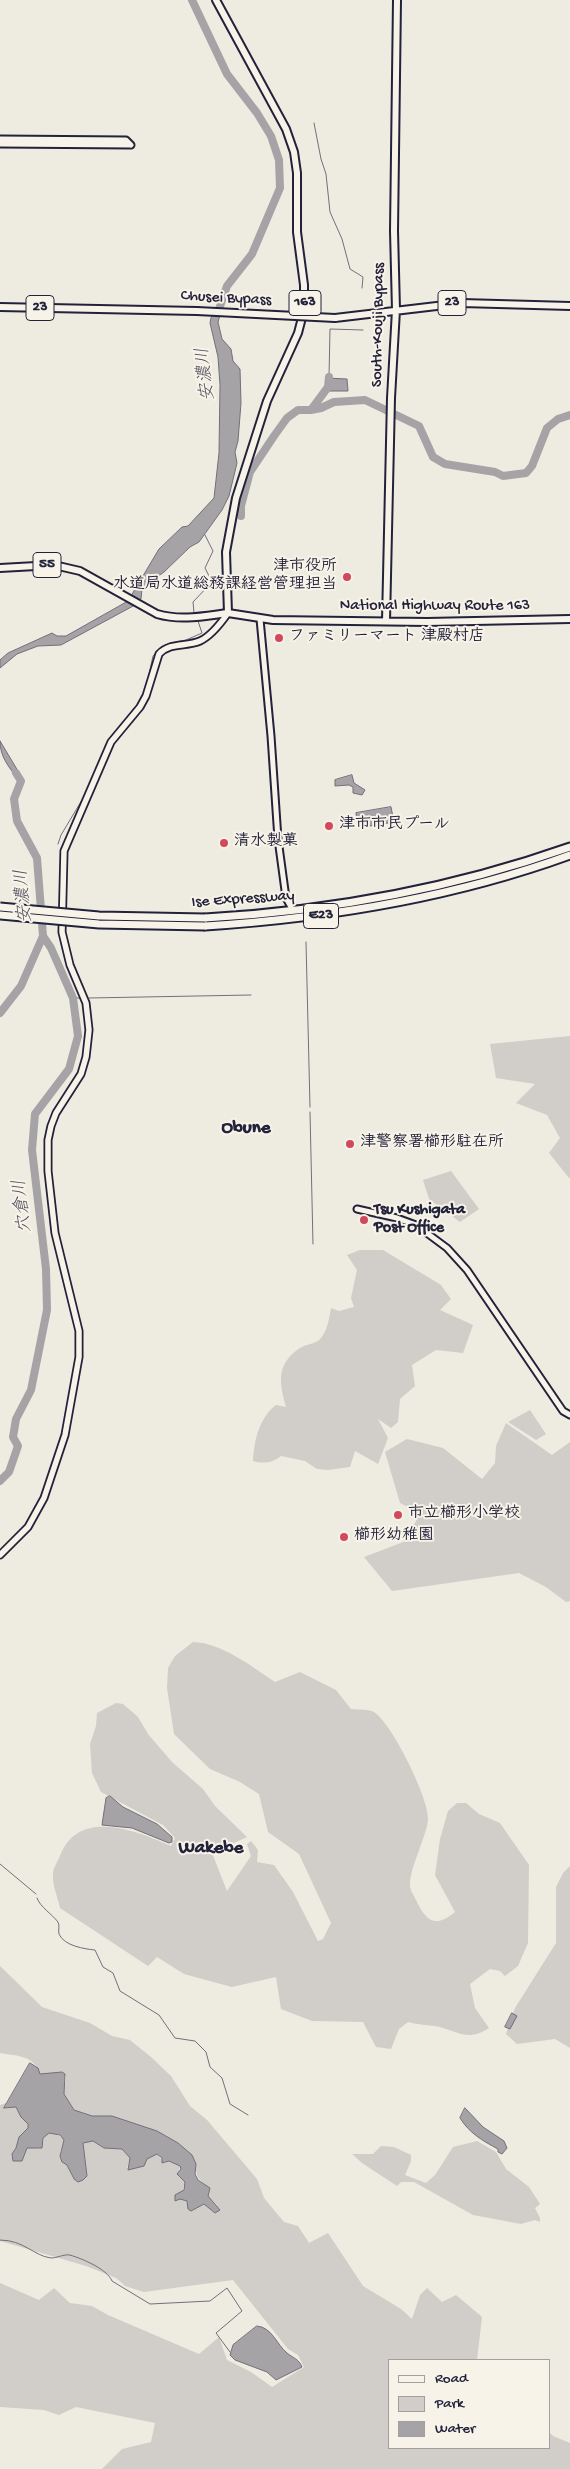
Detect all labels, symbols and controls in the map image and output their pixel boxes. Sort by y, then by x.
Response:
street label: South-Kouji Bypass [368,263,390,387]
street label: Chusei Bypass [180,287,272,311]
road number: 163 [289,290,321,316]
road number: 23 [438,290,466,316]
road number: 23 [26,296,54,320]
water label: 安濃川 [193,346,221,402]
road number: 55 [33,552,61,578]
place label: 津市役所 水道局水道総務課経営管理担当 [113,558,337,596]
marker: 津市役所 水道局水道総務課経営管理担当 [341,571,353,583]
street label: National Highway Route 163 [340,597,530,617]
place label: ファミリーマート 津殿村店 [289,628,485,648]
marker: ファミリーマート 津殿村店 [273,632,285,644]
place label: 津市市民プール [339,816,450,836]
marker: 津市市民プール [323,820,335,832]
place label: 清水製菓 [234,833,298,853]
marker: 清水製菓 [218,837,230,849]
water label: 安濃川 [12,868,38,924]
street label: Ise Expressway [191,887,295,913]
road number: E23 [304,904,338,928]
district label: Obune [221,1118,271,1140]
place label: 津警察署櫛形駐在所 [360,1134,504,1154]
marker: 津警察署櫛形駐在所 [344,1138,356,1150]
water label: 穴倉川 [10,1178,38,1234]
place label: Tsu Kushigata Post Office [374,1201,465,1239]
marker: Tsu Kushigata Post Office [358,1214,370,1226]
place label: 市立櫛形小学校 [408,1505,520,1525]
marker: 市立櫛形小学校 [392,1509,404,1521]
place label: 櫛形幼稚園 [354,1527,434,1547]
marker: 櫛形幼稚園 [338,1531,350,1543]
district label: Wakebe [179,1838,243,1860]
legend [388,2359,550,2449]
text: Road [435,2370,468,2388]
text: Park [435,2395,464,2413]
text: Water [435,2420,475,2438]

